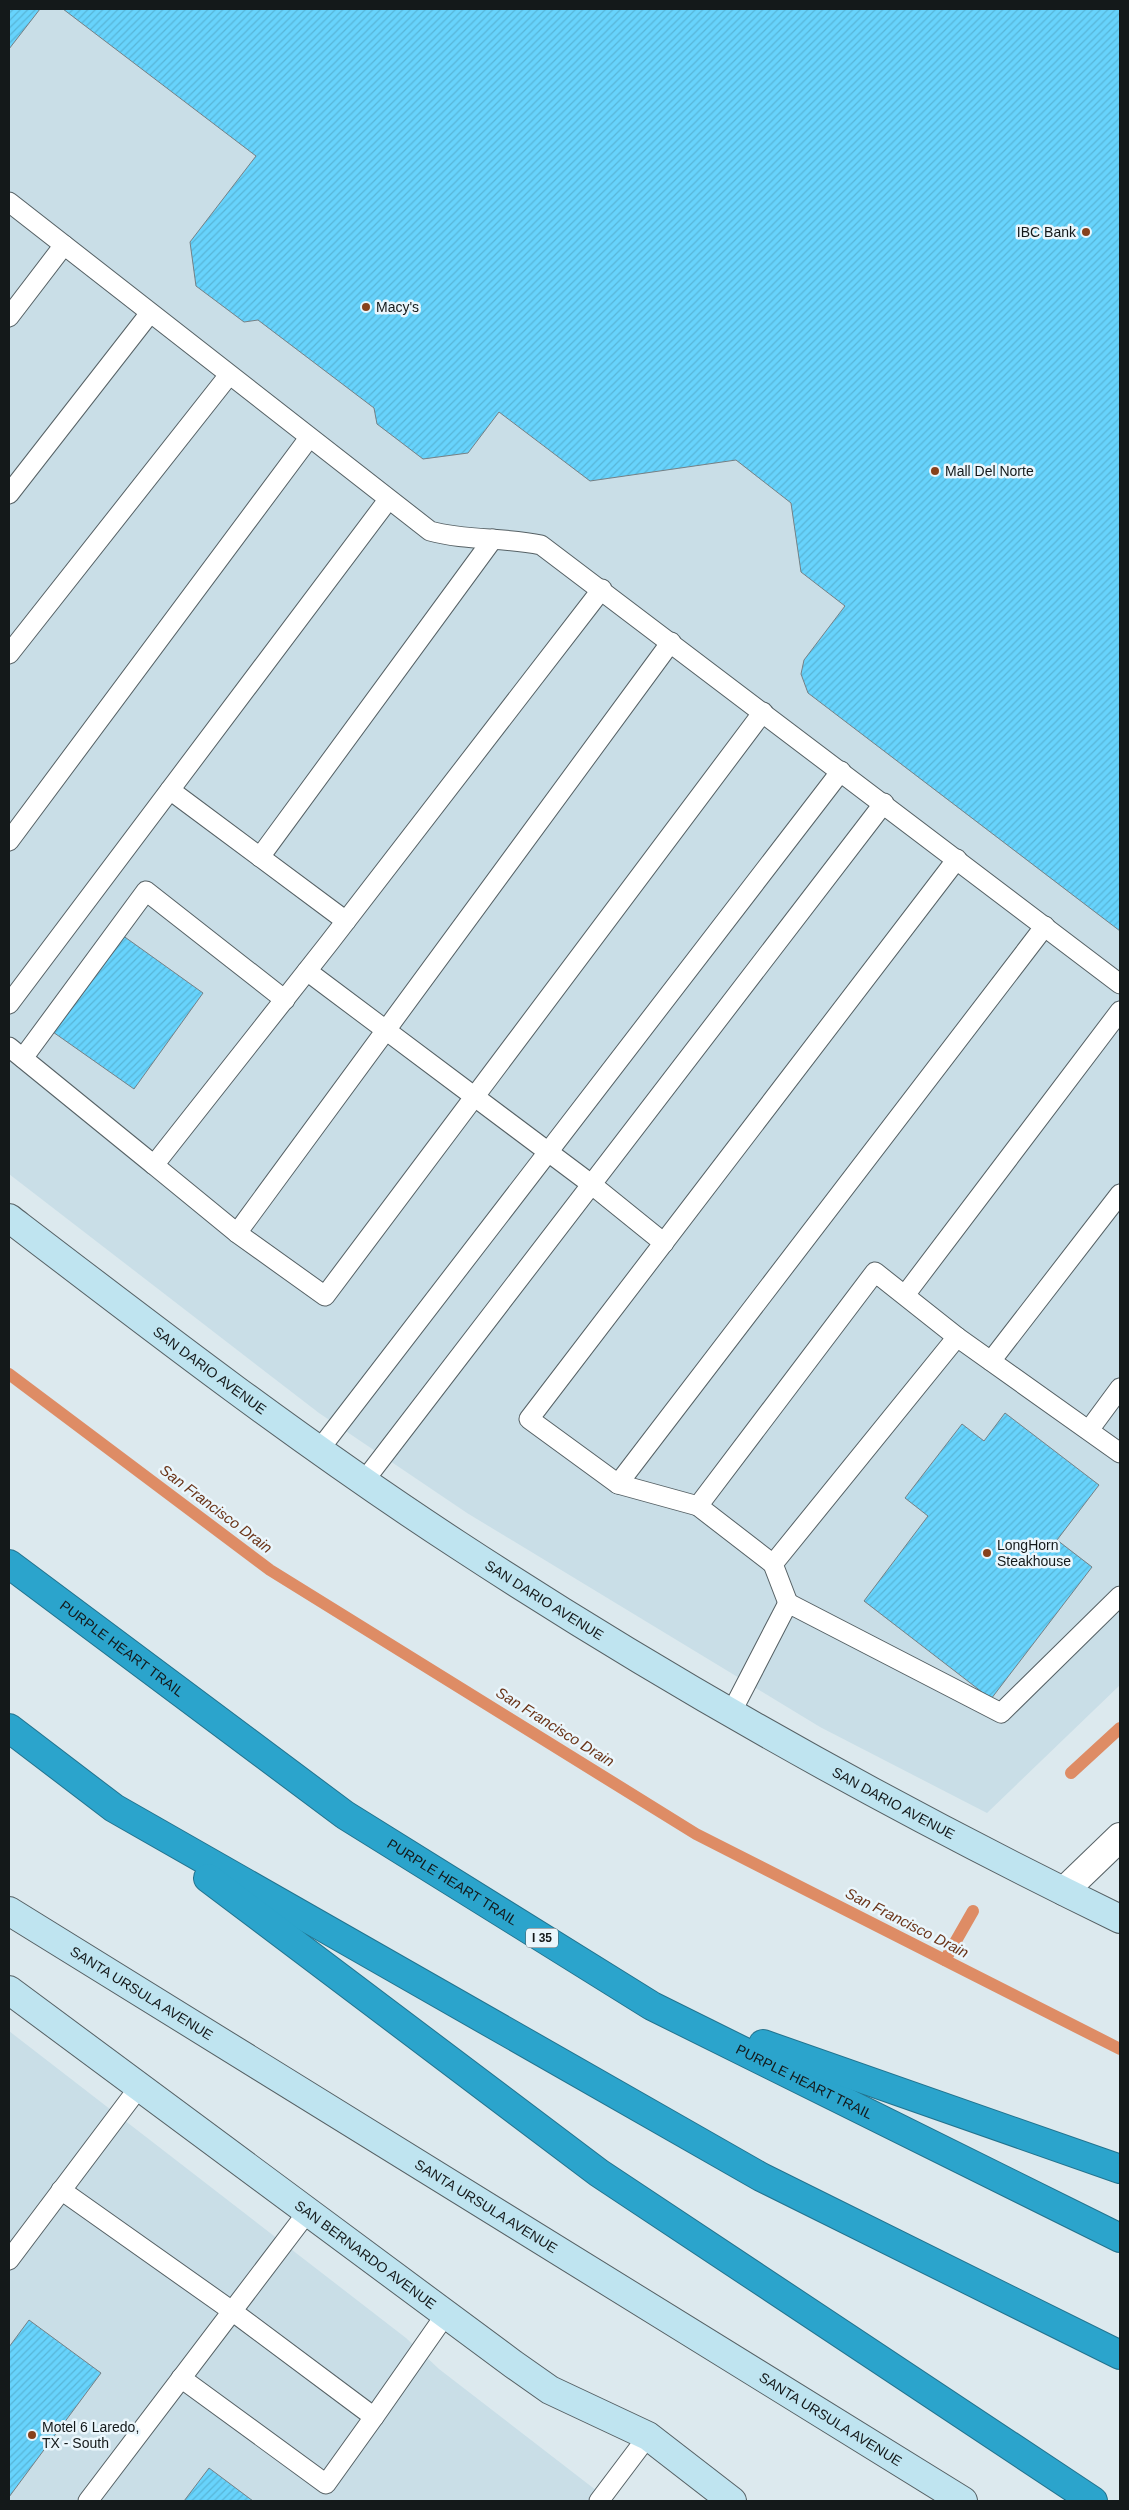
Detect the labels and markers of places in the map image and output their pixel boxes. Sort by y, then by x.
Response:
place label: IBC Bank [1017,224,1077,240]
marker: IBC Bank [1080,226,1092,238]
place label: Macy's [376,299,419,315]
marker: Macy's [360,301,372,313]
place label: Mall Del Norte [945,463,1034,479]
marker: Mall Del Norte [929,465,941,477]
place label: LongHorn Steakhouse [997,1537,1071,1569]
marker: LongHorn Steakhouse [981,1547,993,1559]
place label: Motel 6 Laredo, TX - South [42,2419,139,2451]
marker: Motel 6 Laredo, TX - South [26,2429,38,2441]

